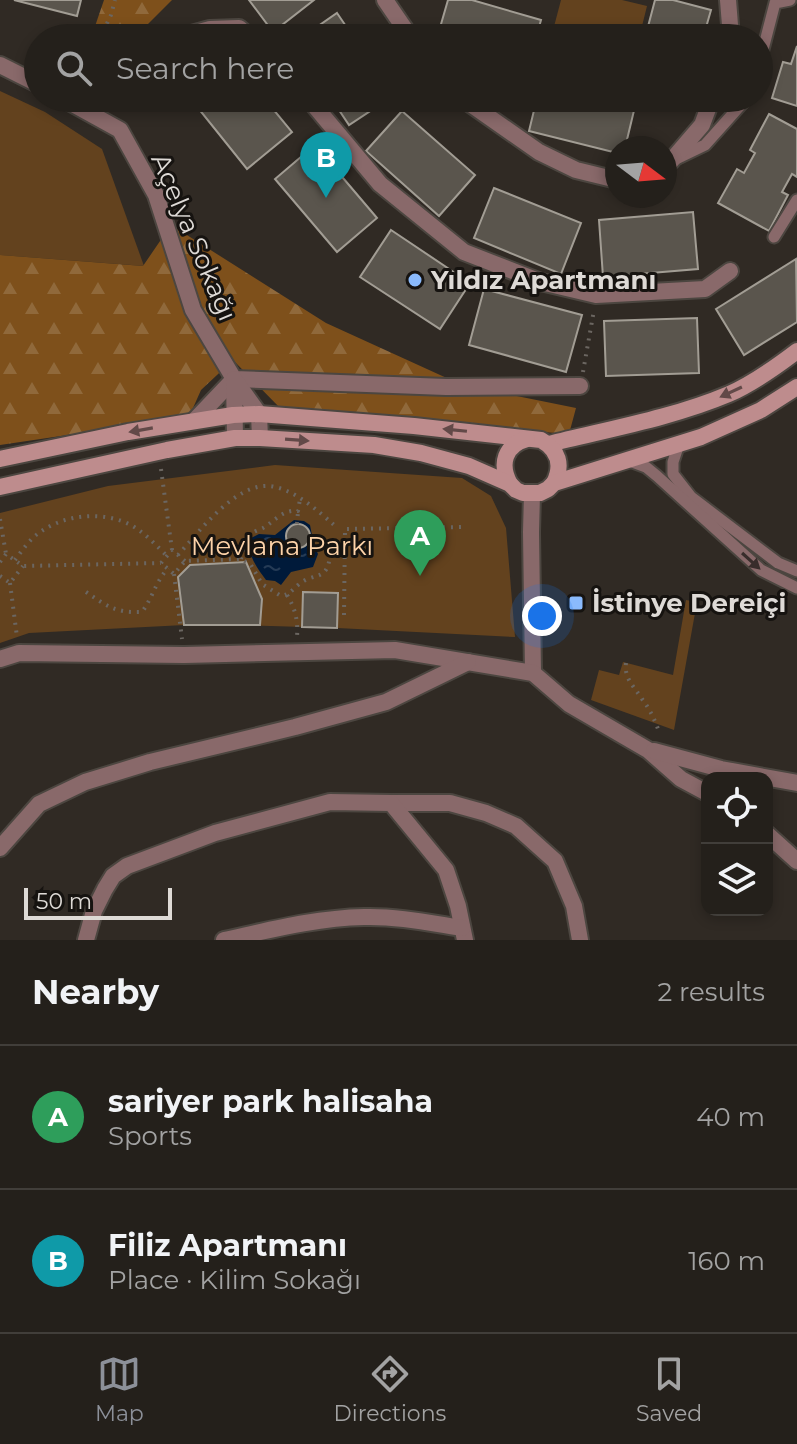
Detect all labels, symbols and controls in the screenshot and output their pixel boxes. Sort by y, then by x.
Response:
search box [24,24,773,112]
icon: search [52,46,96,90]
text: Search here [116,50,294,87]
pin: B [300,132,352,198]
north arrow [605,136,677,208]
street label: Açelya Sokağı [144,148,244,326]
place label: Yıldız Apartmanı [430,264,656,296]
marker: Yıldız Apartmanı [406,271,424,289]
one-way arrow [720,385,743,398]
one-way arrow [129,424,154,437]
one-way arrow [442,424,467,437]
one-way arrow [285,434,310,447]
pin: A [394,510,446,576]
park label: Mevlana Parkı [191,530,373,562]
one-way arrow [741,552,761,569]
place label: İstinye Dereiçi [592,587,786,619]
marker: İstinye Dereiçi [567,594,585,612]
your location [522,596,562,636]
map controls [701,772,773,916]
button: locate [701,772,773,844]
button: layers [701,844,773,916]
scale bar [24,884,172,920]
text: 50 m [36,888,92,915]
text: Nearby [32,971,159,1013]
text: 2 results [657,976,765,1008]
text: sariyer park halisaha [108,1083,433,1120]
text: A [48,1101,68,1133]
text: 40 m [696,1101,765,1133]
text: Sports [108,1120,192,1152]
text: Filiz Apartmanı [108,1227,347,1264]
text: B [48,1245,68,1277]
text: 160 m [688,1245,765,1277]
text: Place · Kilim Sokağı [108,1264,361,1296]
tab: Map [95,1352,144,1427]
tab: Directions [334,1352,446,1427]
tab: Saved [636,1352,702,1427]

